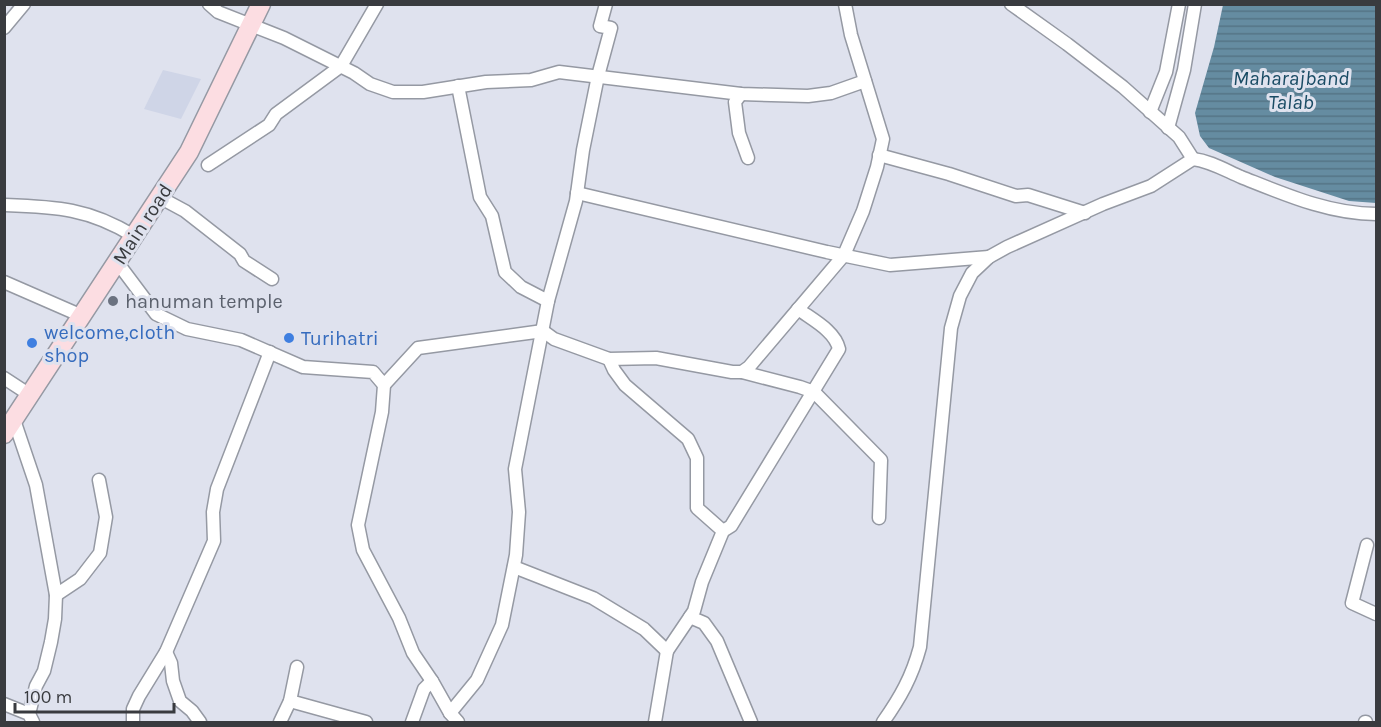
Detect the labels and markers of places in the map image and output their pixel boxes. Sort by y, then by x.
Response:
place label: hanuman temple [125,290,283,313]
marker: hanuman temple [106,294,120,308]
place label: welcome,cloth shop [44,321,175,367]
place label: Turihatri [301,327,379,350]
marker: Turihatri [282,331,296,345]
marker: welcome,cloth shop [25,336,39,350]

